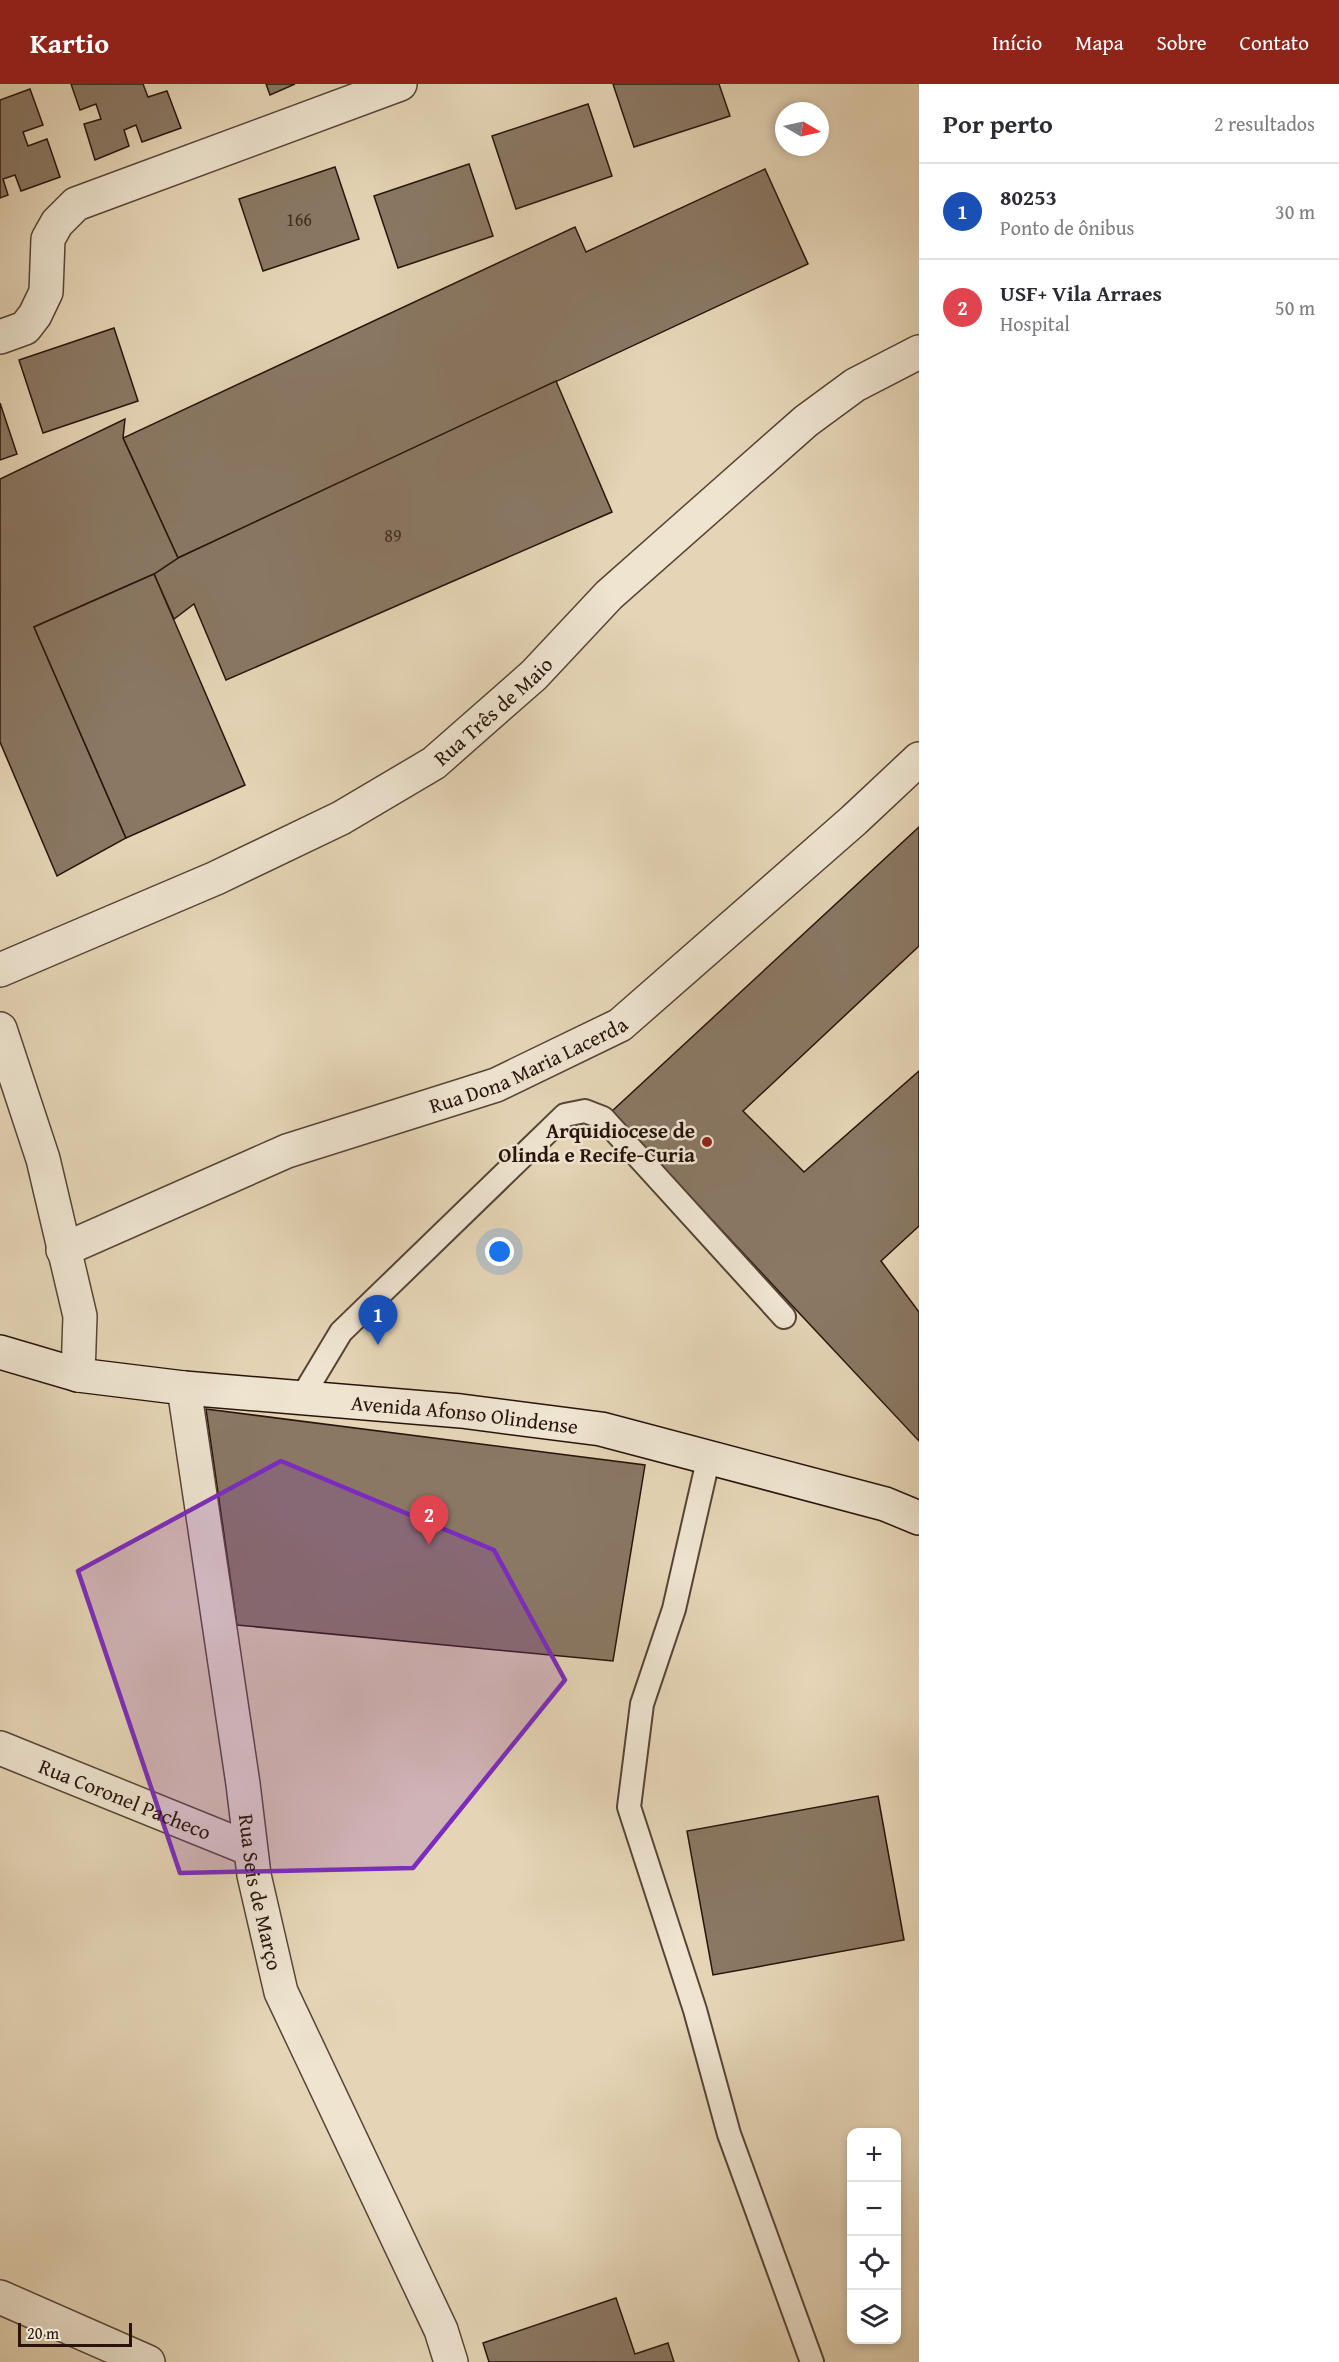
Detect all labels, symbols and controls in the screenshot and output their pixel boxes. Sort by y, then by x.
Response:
text: Kartio [30,22,109,63]
text: Início [992,27,1042,58]
text: Mapa [1075,27,1124,58]
text: Sobre [1157,27,1207,58]
text: Contato [1240,27,1309,58]
north arrow [775,102,829,156]
text: Por perto [943,104,1053,143]
text: 2 resultados [1214,109,1315,138]
text: 80253 [1000,181,1057,213]
text: 1 [957,197,968,226]
text: 30 m [1275,197,1315,226]
house number: 166 [286,206,312,233]
text: Ponto de ônibus [1000,213,1134,242]
text: USF+ Vila Arraes [1000,277,1162,309]
text: 2 [957,293,968,322]
text: 50 m [1275,293,1315,322]
text: Hospital [1000,309,1070,338]
house number: 89 [384,522,402,549]
street label: Rua Três de Maio [426,649,559,773]
street label: Rua Dona Maria Lacerda [425,1010,635,1121]
place label: Arquidiocese de Olinda e Recife-Curia [498,1115,695,1170]
marker: Arquidiocese de Olinda e Recife-Curia [700,1135,714,1149]
your location [485,1237,514,1266]
pin: 1 [358,1296,398,1345]
street label: Avenida Afonso Olindense [350,1386,580,1441]
pin: 2 [410,1496,448,1545]
street label: Rua Coronel Pacheco [34,1750,216,1847]
street label: Rua Seis de Março [231,1812,291,1973]
map controls [847,2128,901,2344]
button: + [847,2128,901,2182]
button: − [847,2182,901,2236]
button: locate [847,2236,901,2290]
button: layers [847,2290,901,2344]
scale bar [18,2320,132,2348]
text: 20 m [27,2321,59,2345]

